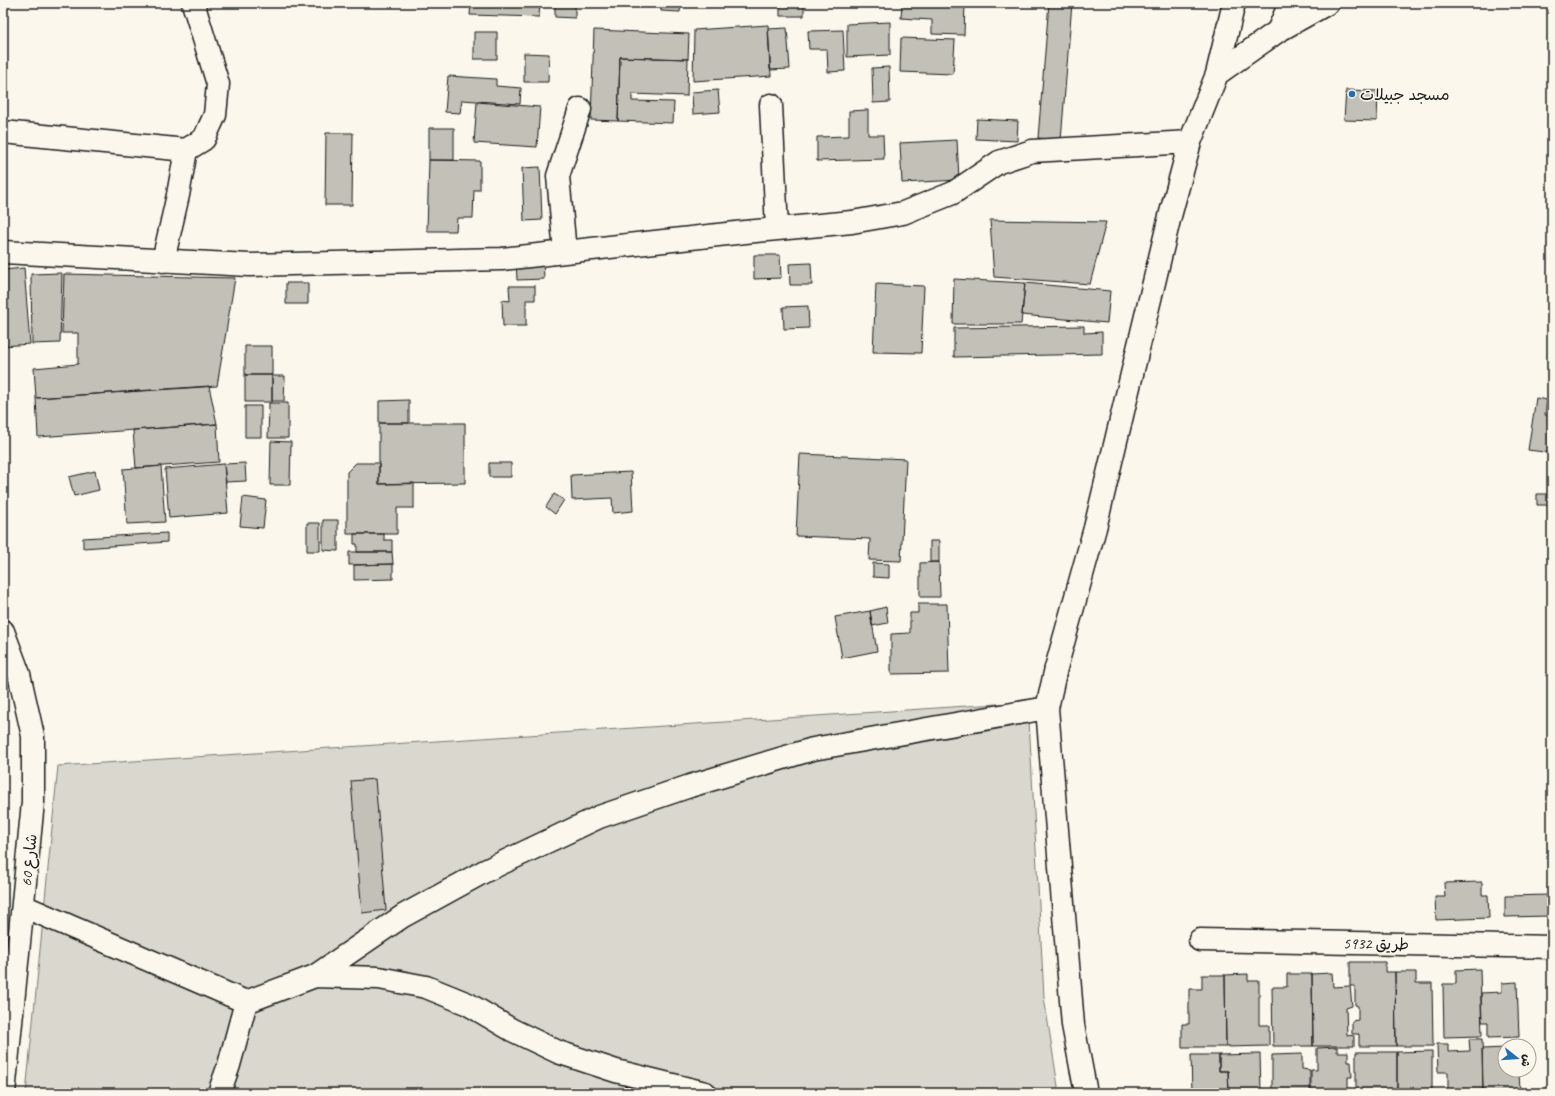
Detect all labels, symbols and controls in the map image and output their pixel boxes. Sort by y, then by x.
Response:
place label: مسجد جبيلات [1360,85,1450,105]
marker: مسجد جبيلات [1347,89,1357,99]
street label: شارع 60 [16,833,43,888]
street label: طريق 5932 [1343,933,1409,955]
north arrow [1497,1038,1537,1078]
text: ش [1518,1053,1535,1069]

